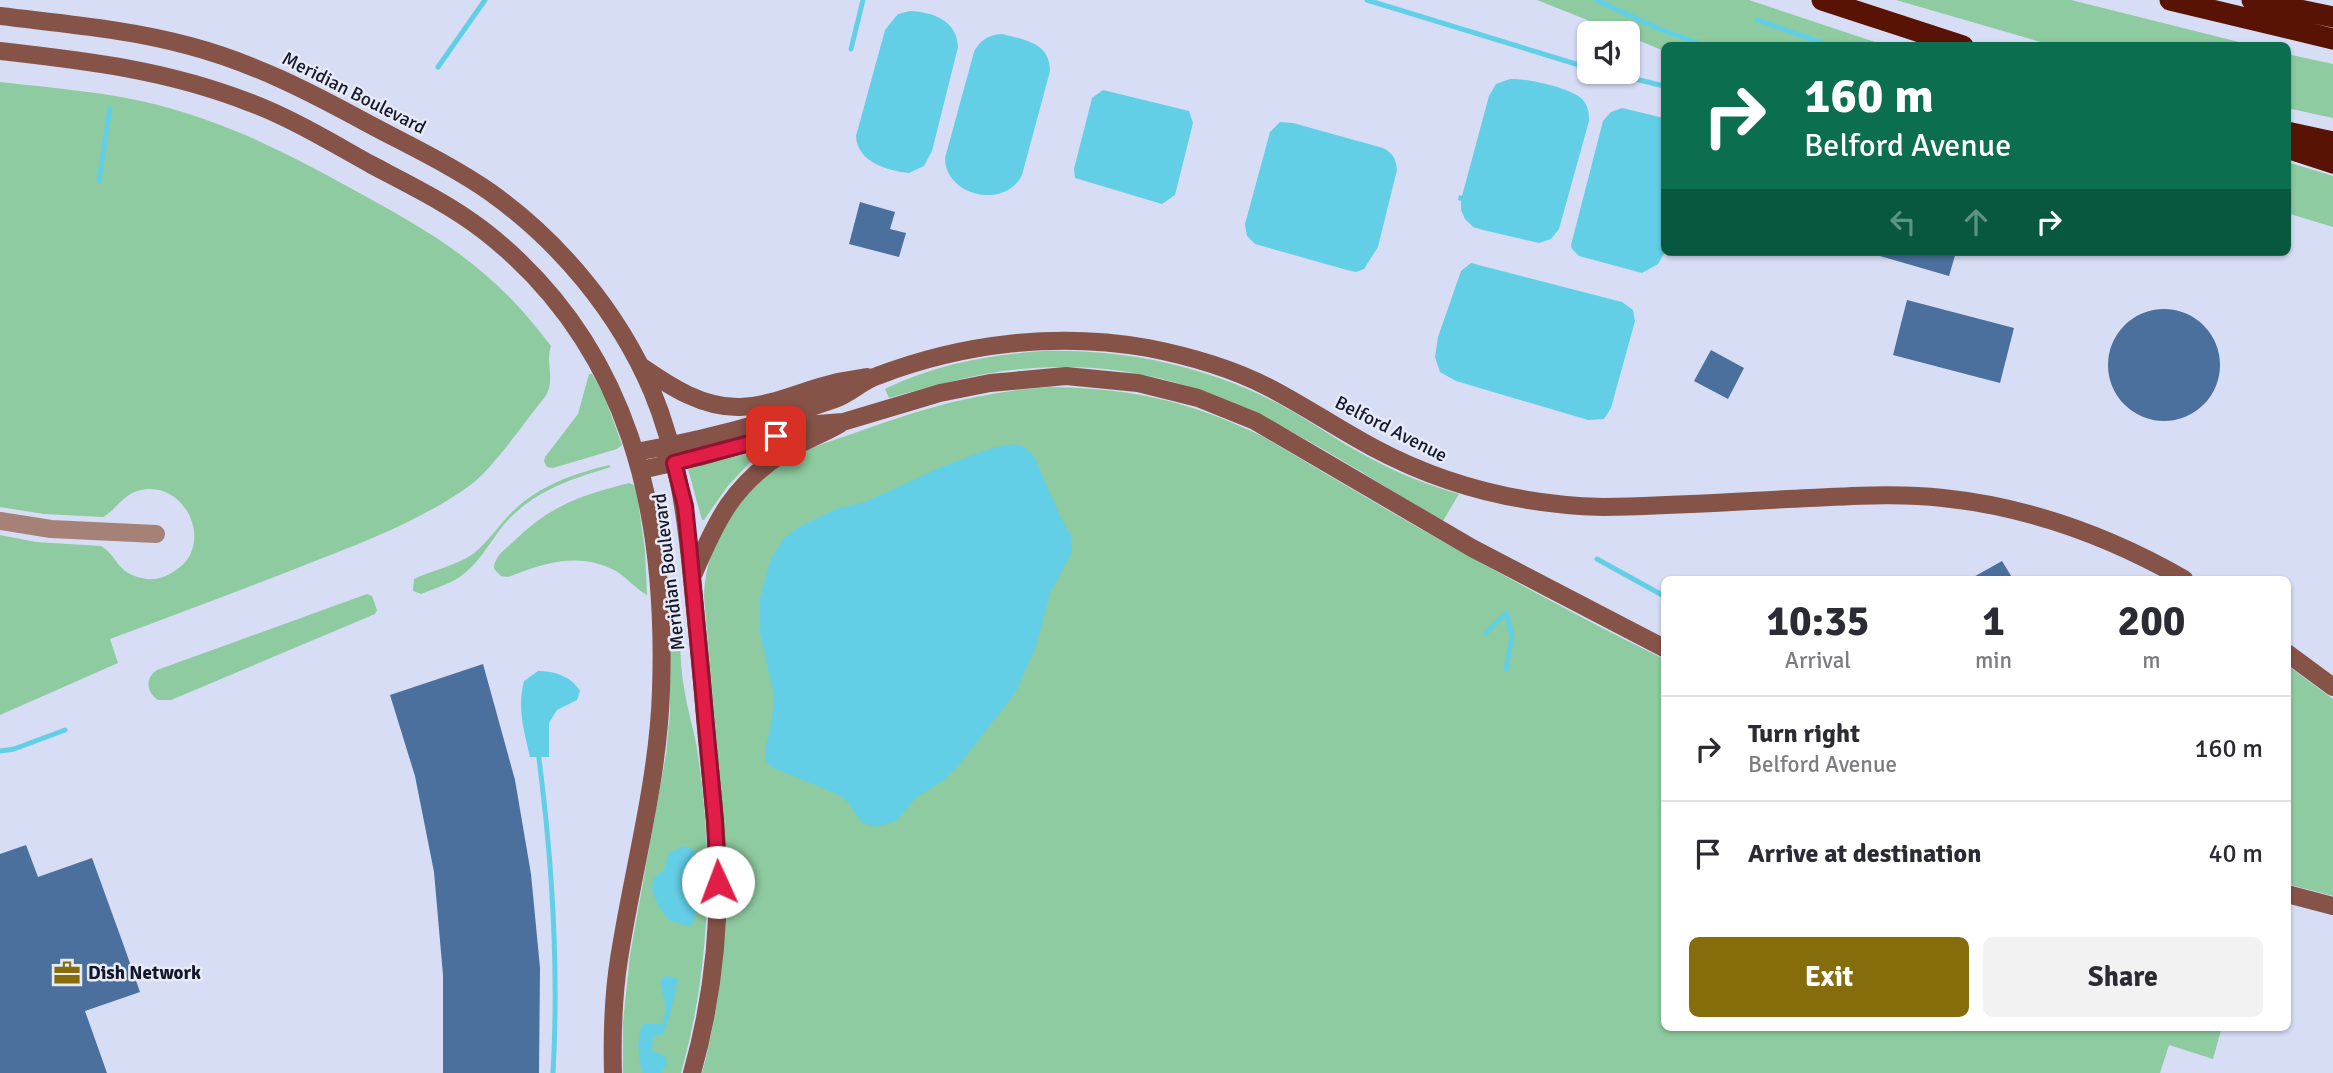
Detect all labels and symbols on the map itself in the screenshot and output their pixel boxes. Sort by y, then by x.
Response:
street label: Meridian Boulevard [278,46,430,140]
street label: Belford Avenue [1331,390,1451,468]
pin [746,406,806,466]
street label: Meridian Boulevard [647,492,691,652]
position arrow [681,845,755,919]
office icon: Dish Network [52,958,82,988]
place label: Dish Network [88,961,201,985]

